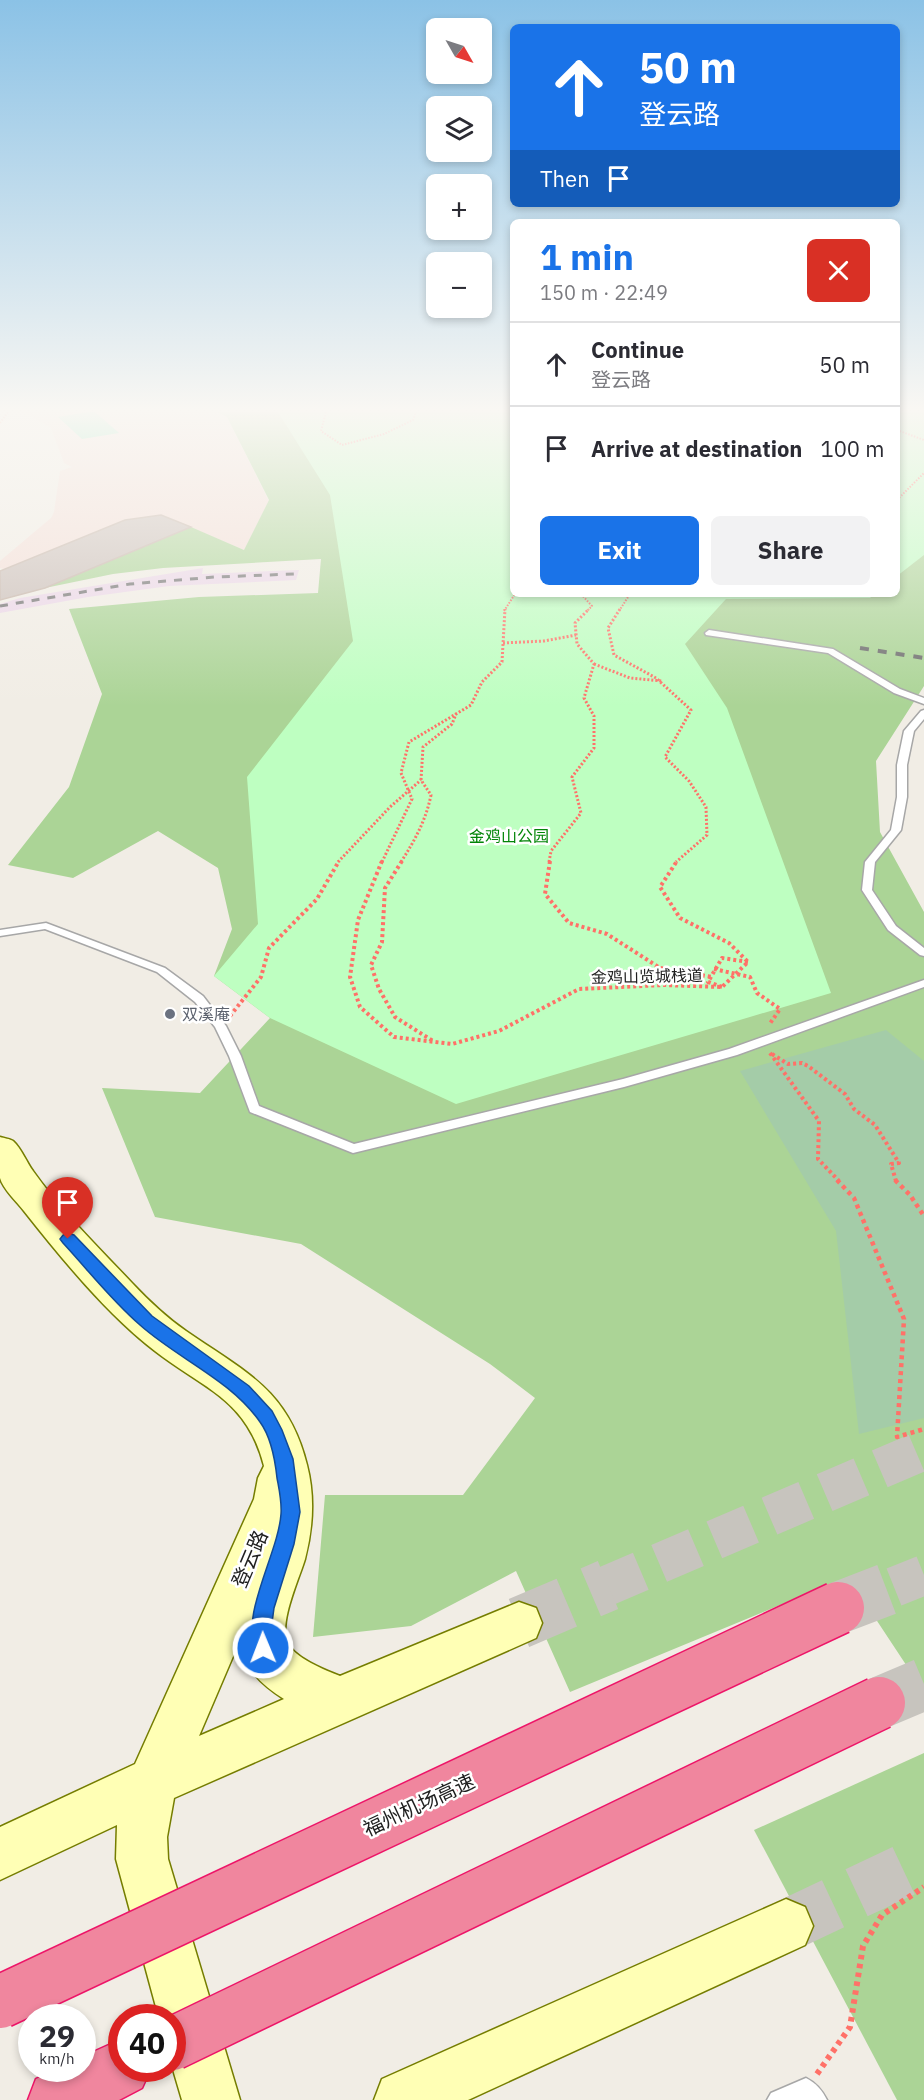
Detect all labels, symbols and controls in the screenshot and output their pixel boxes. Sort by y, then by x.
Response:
north arrow [426,18,492,84]
map controls [426,18,492,318]
text: 50 m [639,40,737,95]
icon: ahead [540,48,618,126]
button: layers [426,96,492,162]
text: 登云路 [639,96,720,131]
icon: arrive [602,162,635,195]
text: Then [540,164,590,193]
button: + [426,174,492,240]
text: 1 min [540,233,634,280]
button: close [807,239,870,302]
button: − [426,252,492,318]
text: 150 m · 22:49 [540,279,668,306]
text: Continue [591,335,684,364]
icon: ahead [540,348,573,381]
text: 50 m [819,350,870,379]
text: 登云路 [591,366,651,393]
icon: arrive [540,432,573,465]
text: Arrive at destination [591,434,802,463]
text: 100 m [820,434,884,463]
button: Exit [540,516,699,585]
button: Share [711,516,870,585]
park label: 金鸡山公园 [469,826,549,846]
street label: 金鸡山览城栈道 [591,965,703,987]
place label: 双溪庵 [182,1004,230,1024]
marker: 双溪庵 [163,1007,177,1021]
pin [42,1177,93,1239]
icon: arrive [51,1186,84,1219]
street label: 登云路 [225,1526,274,1592]
position arrow [231,1616,295,1680]
street label: 福州机场高速 [359,1767,479,1842]
speed limit sign: 40 [108,2004,186,2082]
text: 29 [39,2016,75,2055]
text: km/h [39,2049,75,2068]

